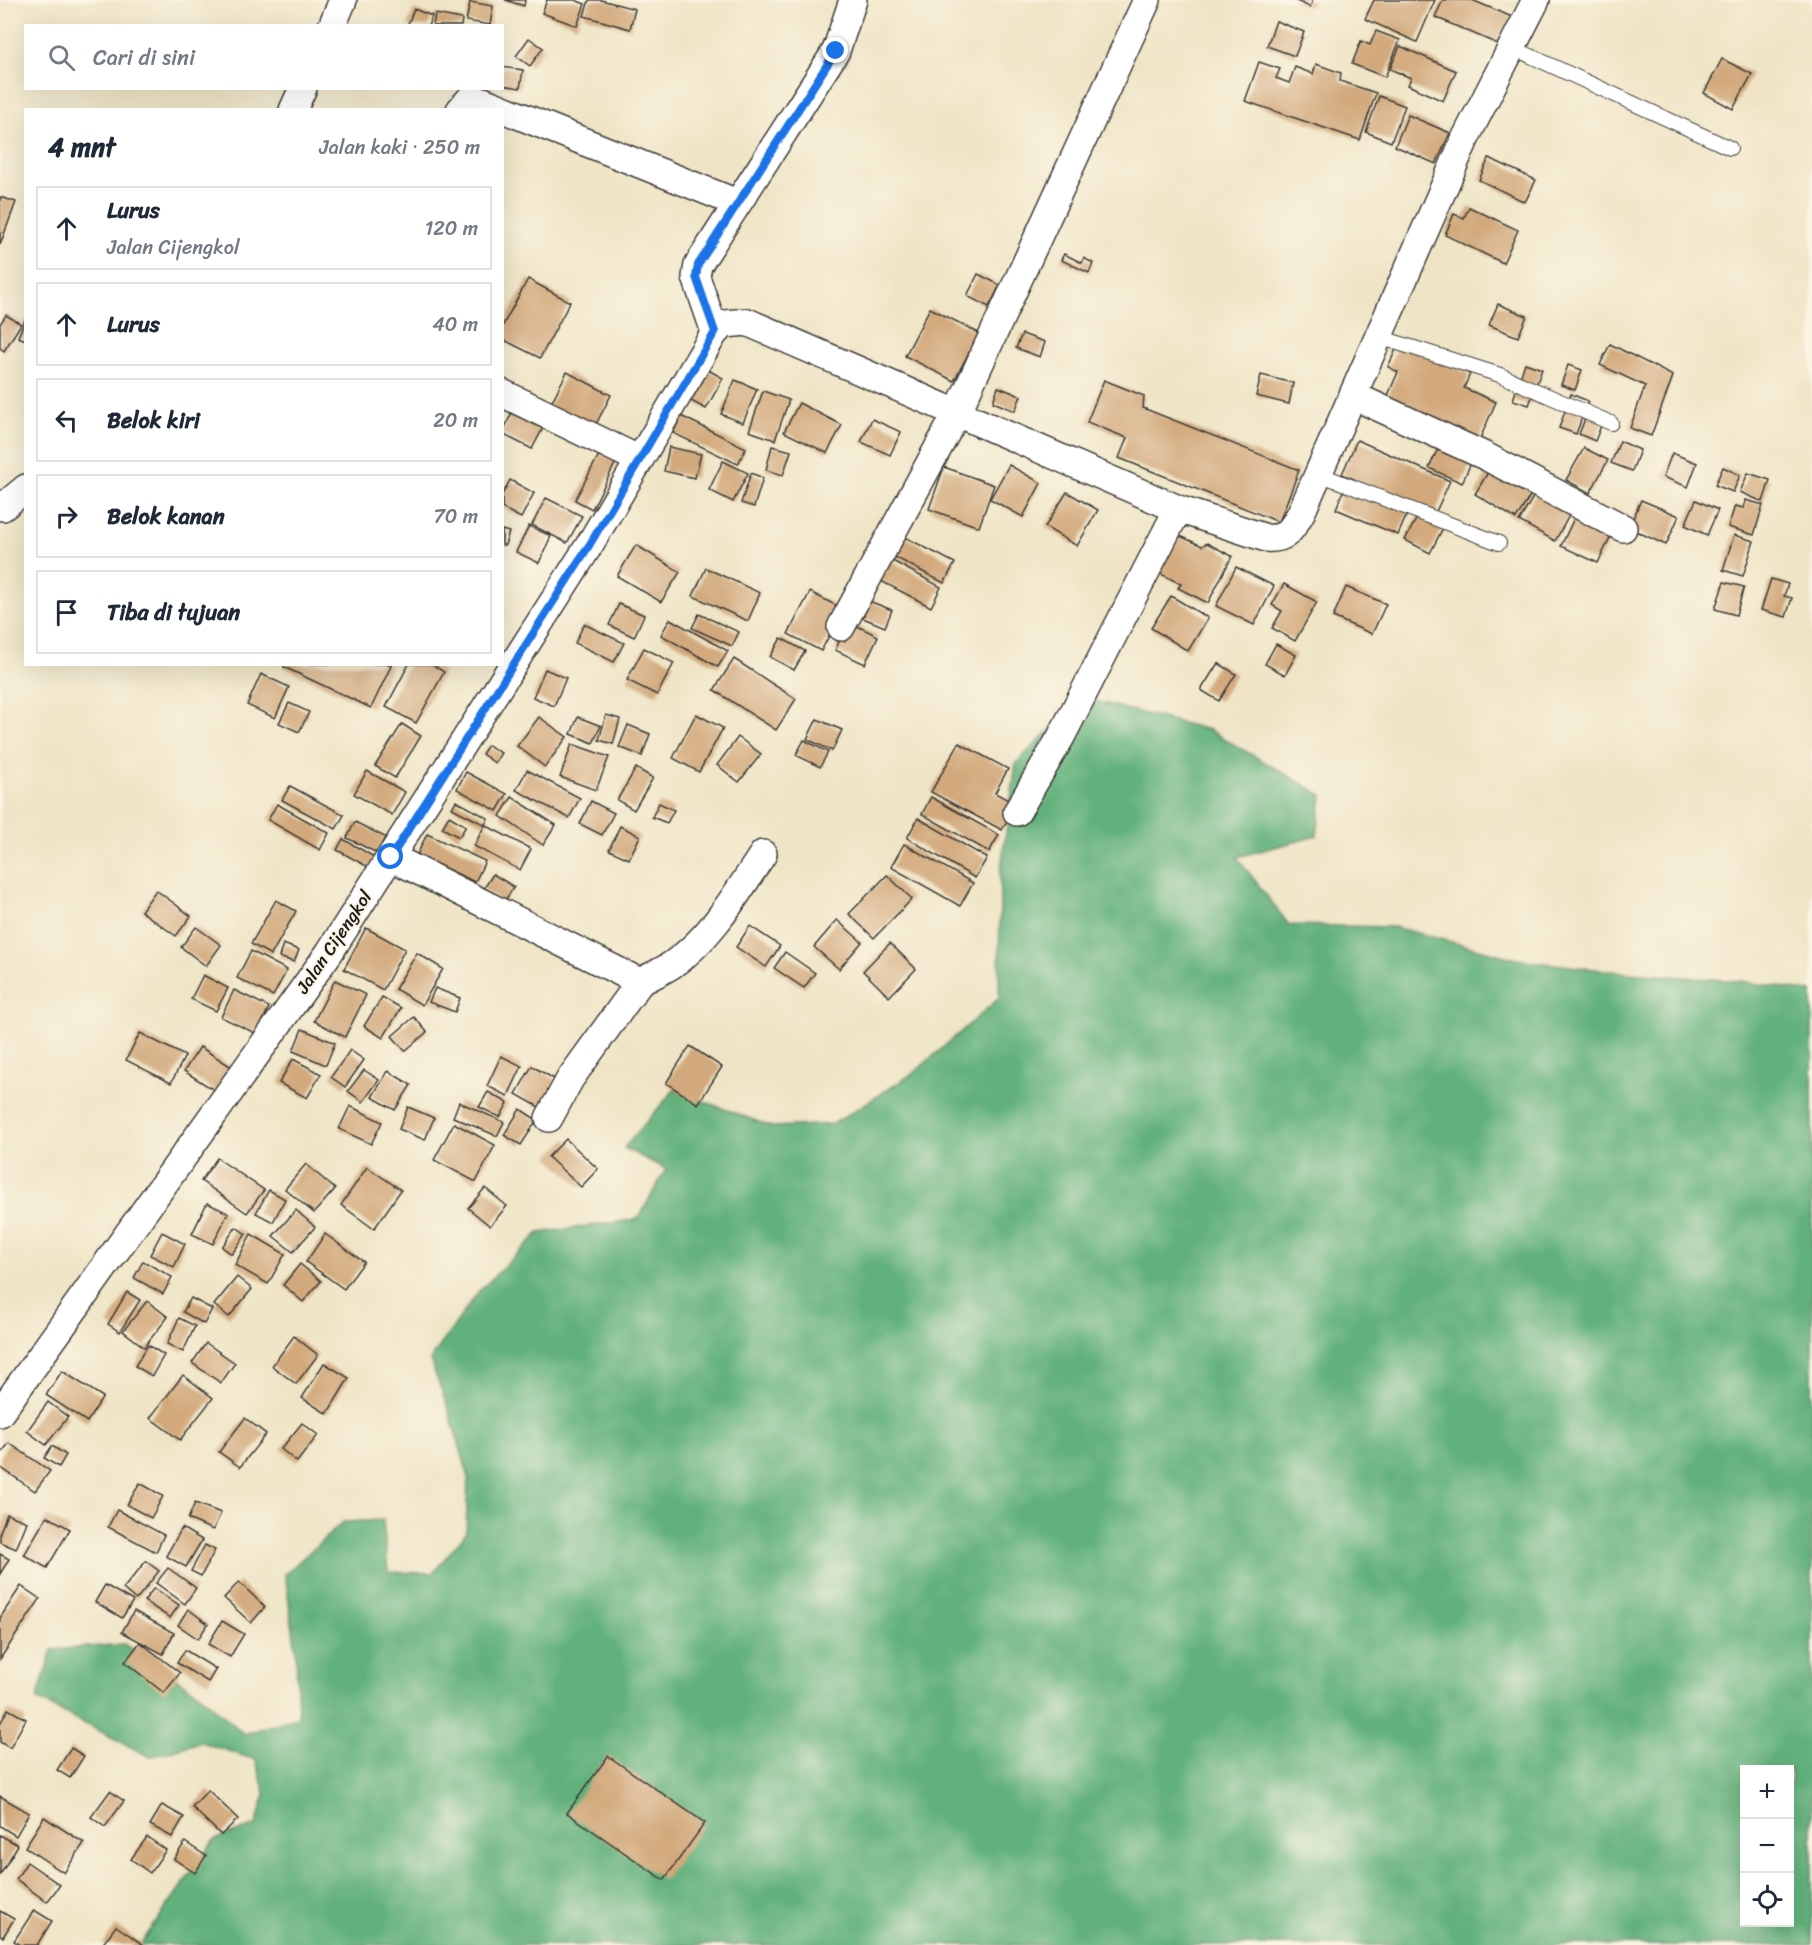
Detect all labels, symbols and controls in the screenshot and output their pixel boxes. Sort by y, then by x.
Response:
search box [24,24,504,90]
route end [822,37,848,63]
text: Cari di sini [93,38,195,77]
icon: search [45,41,78,74]
text: 4 mnt [48,124,115,170]
text: Jalan kaki · 250 m [319,130,480,165]
text: Lurus [107,191,160,230]
text: 120 m [425,211,478,246]
icon: ahead [50,212,83,245]
text: Jalan Cijengkol [107,230,240,265]
text: Lurus [107,305,160,344]
text: 40 m [432,307,478,342]
icon: ahead [50,308,83,341]
text: Belok kiri [107,401,200,440]
text: 20 m [433,403,478,438]
icon: left [50,404,83,437]
text: Belok kanan [107,497,225,536]
text: 70 m [433,499,478,534]
icon: right [50,500,83,533]
text: Tiba di tujuan [107,593,240,632]
icon: arrive [50,596,83,629]
route start [377,843,403,869]
street label: Jalan Cijengkol [287,883,381,1001]
map controls [1740,1765,1794,1927]
button: + [1740,1765,1794,1819]
button: − [1740,1819,1794,1873]
button: locate [1740,1873,1794,1927]

